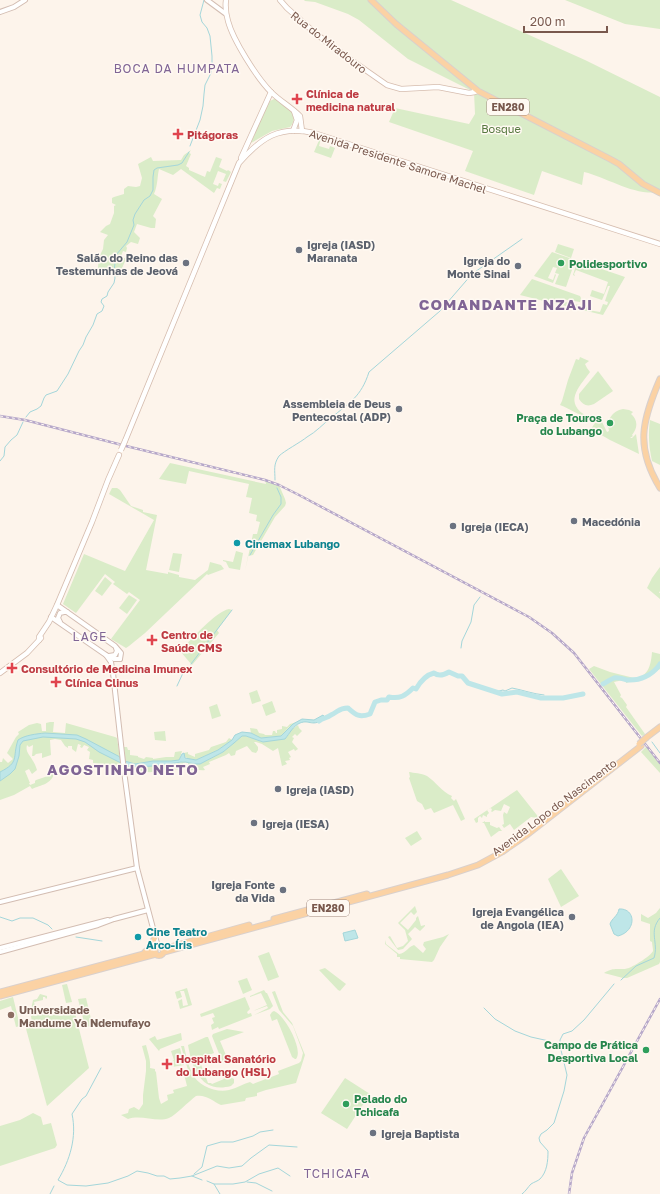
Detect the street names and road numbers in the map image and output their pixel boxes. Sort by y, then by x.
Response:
street label: Rua do Miradouro [289,8,370,76]
road number: EN280 [487,99,529,115]
street label: Avenida Presidente Samora Machel [308,126,489,196]
street label: Avenida Lopo do Nascimento [489,756,619,858]
road number: EN280 [307,900,349,916]

